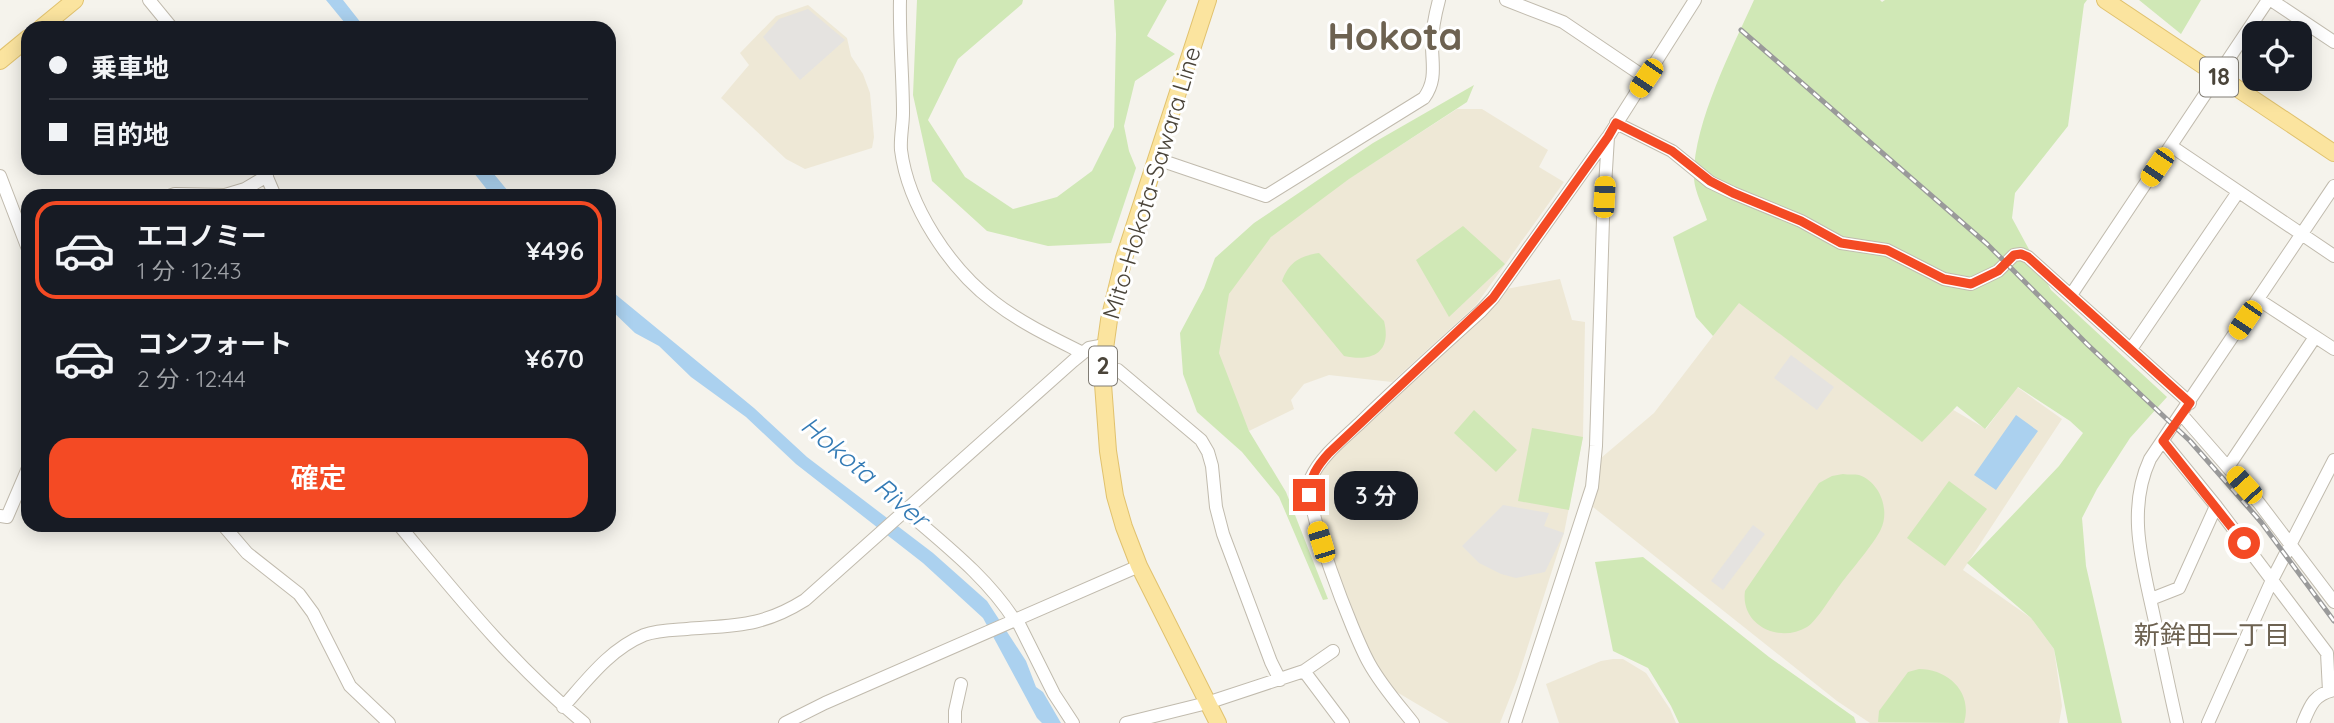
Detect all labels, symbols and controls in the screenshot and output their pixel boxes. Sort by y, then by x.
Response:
district label: Hokota [1328,12,1462,60]
map controls [2242,21,2312,91]
button: locate [2242,21,2312,91]
street label: Mito-Hokota-Sawara Line [1095,43,1207,323]
text: 乗車地 [91,51,169,84]
car [1626,55,1667,101]
road number: 18 [2200,58,2238,96]
text: 目的地 [91,118,169,151]
car [2137,144,2178,190]
car [1593,175,1616,219]
icon: car [53,219,116,282]
text: エコノミー [137,219,267,252]
text: ¥496 [526,234,584,267]
text: 1 分 · 12:43 [137,256,242,285]
car [2225,297,2266,343]
icon: car [53,327,116,390]
text: コンフォート [137,327,292,360]
text: ¥670 [525,342,584,375]
road number: 2 [1089,346,1117,386]
text: 2 分 · 12:44 [137,364,246,393]
water label: Hokota River [795,409,938,536]
button: 確定 [49,438,588,518]
car [2223,462,2266,508]
callout: 3 分 [1334,470,1418,520]
route end [1293,479,1325,511]
text: 3 分 [1355,481,1397,510]
car [1305,519,1338,565]
route start [2228,527,2260,559]
district label: 新鉾田一丁目 [2134,618,2290,651]

